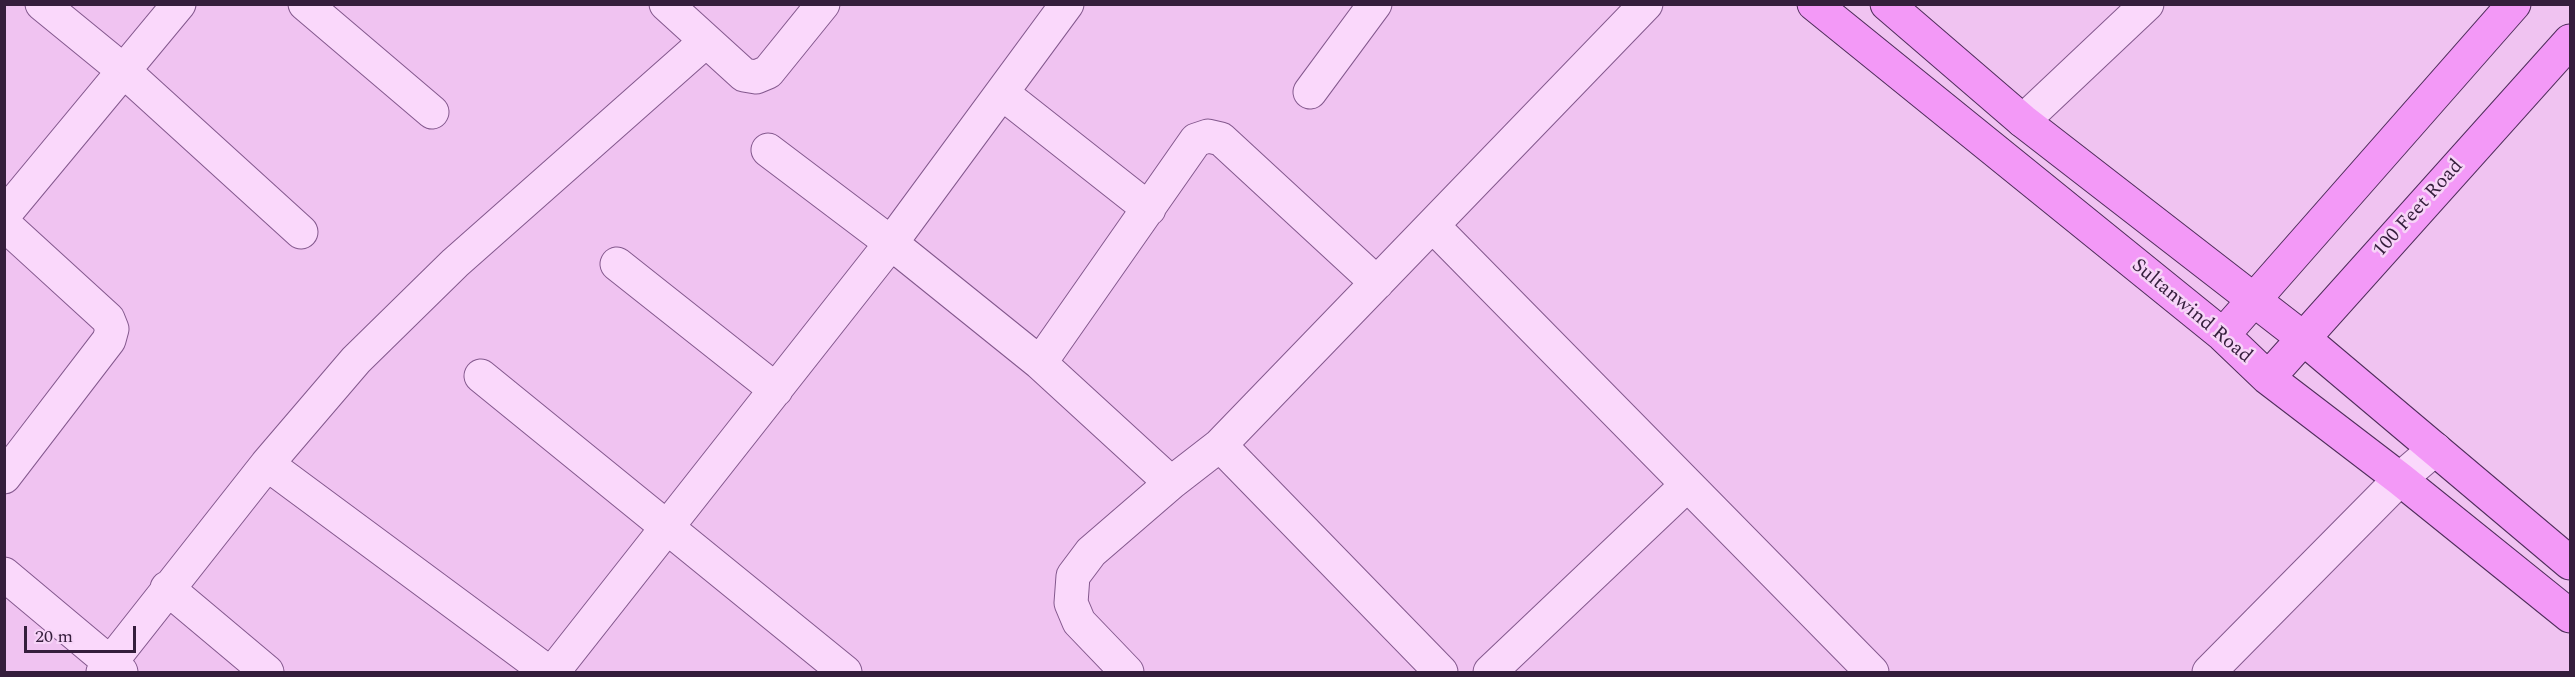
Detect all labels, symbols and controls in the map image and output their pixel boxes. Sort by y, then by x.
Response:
street label: 100 Feet Road [2369,155,2469,263]
street label: Sultanwind Road [2126,255,2256,369]
scale bar [27,614,140,652]
text: 20 m [35,623,73,650]

